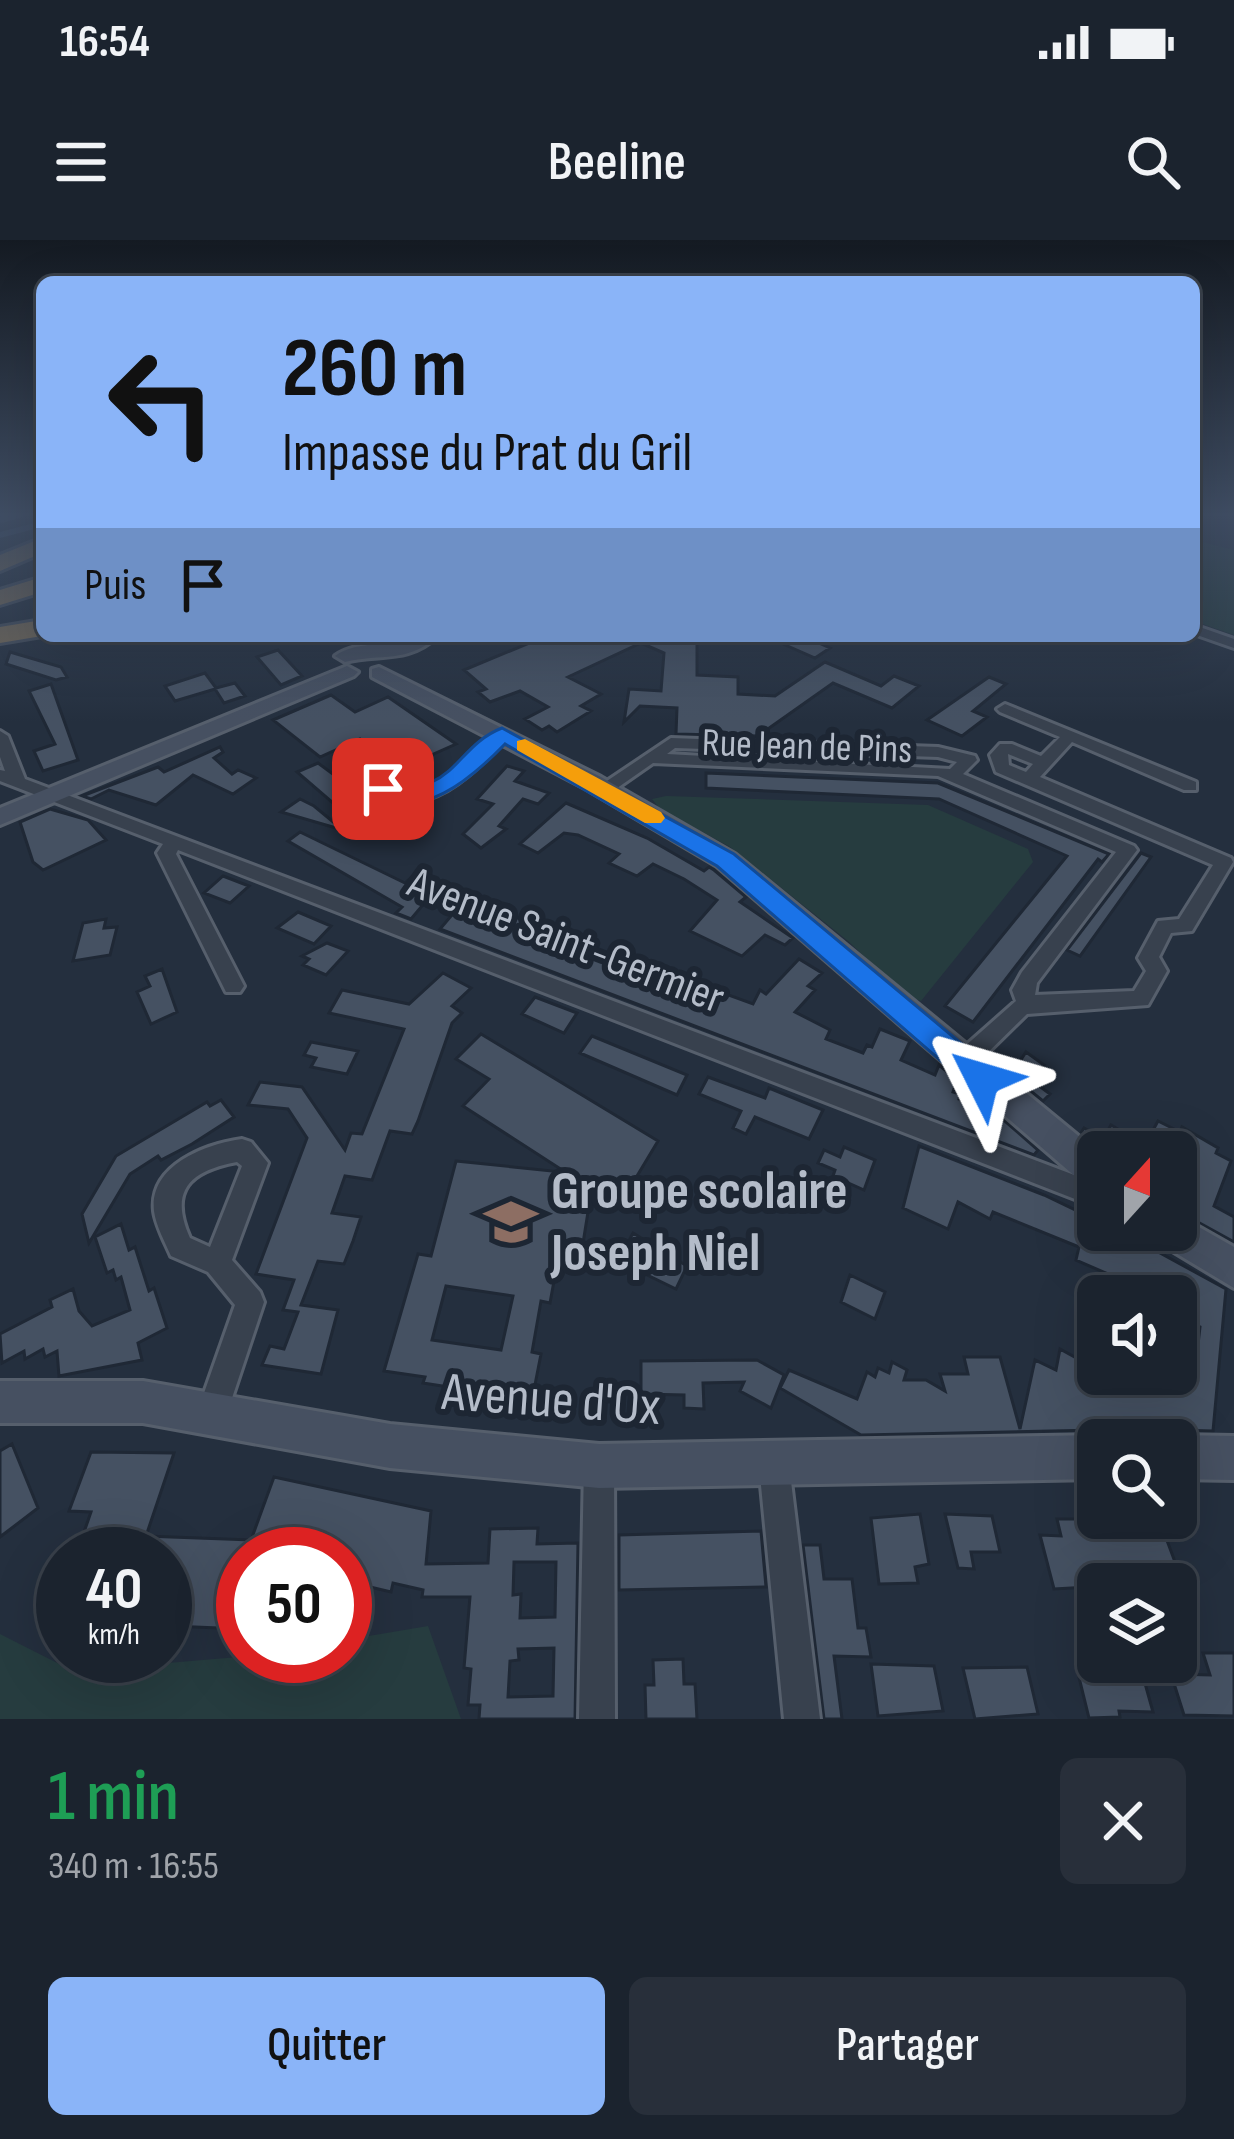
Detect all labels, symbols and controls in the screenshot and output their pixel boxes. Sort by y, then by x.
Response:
text: 16:54 [60,15,150,70]
icon: menu [48,129,114,195]
icon: search [1120,129,1186,195]
text: Beeline [548,130,686,195]
text: 260 m [282,319,467,420]
icon: left [84,324,240,480]
text: Impasse du Prat du Gril [282,421,692,486]
icon: arrive [170,552,236,618]
text: Puis [84,558,146,613]
street label: Rue Jean de Pins [701,720,913,774]
pin [332,738,434,840]
icon: arrive [350,756,416,822]
street label: Avenue Saint-Germier [399,855,732,1027]
position arrow [919,1016,1045,1142]
north arrow [1077,1131,1197,1251]
map controls [1077,1131,1197,1683]
place label: Groupe scolaire Joseph Niel [550,1159,848,1286]
school or university icon: Groupe scolaire Joseph Niel [482,1193,540,1251]
button: sound [1077,1275,1197,1395]
street label: Avenue d'Ox [439,1360,662,1440]
button: search [1077,1419,1197,1539]
speed limit sign: 50 [216,1527,372,1683]
text: 40 [86,1554,142,1626]
button: layers [1077,1563,1197,1683]
text: km/h [88,1617,140,1653]
text: 1 min [48,1754,179,1841]
button: close [1060,1758,1186,1884]
text: 340 m · 16:55 [48,1843,219,1890]
button: Quitter [48,1977,605,2115]
button: Partager [629,1977,1186,2115]

